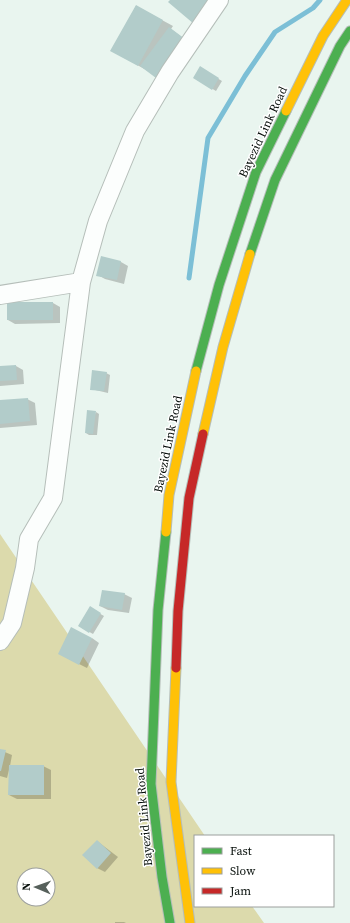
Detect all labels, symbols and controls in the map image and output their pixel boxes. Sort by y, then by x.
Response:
street label: Bayezid Link Road [235,84,291,180]
street label: Bayezid Link Road [150,394,186,494]
street label: Bayezid Link Road [132,767,156,867]
legend [194,835,334,907]
text: Fast [230,843,252,859]
text: Slow [230,863,256,879]
north arrow [16,867,56,907]
text: N [19,882,34,891]
text: Jam [229,883,251,899]

